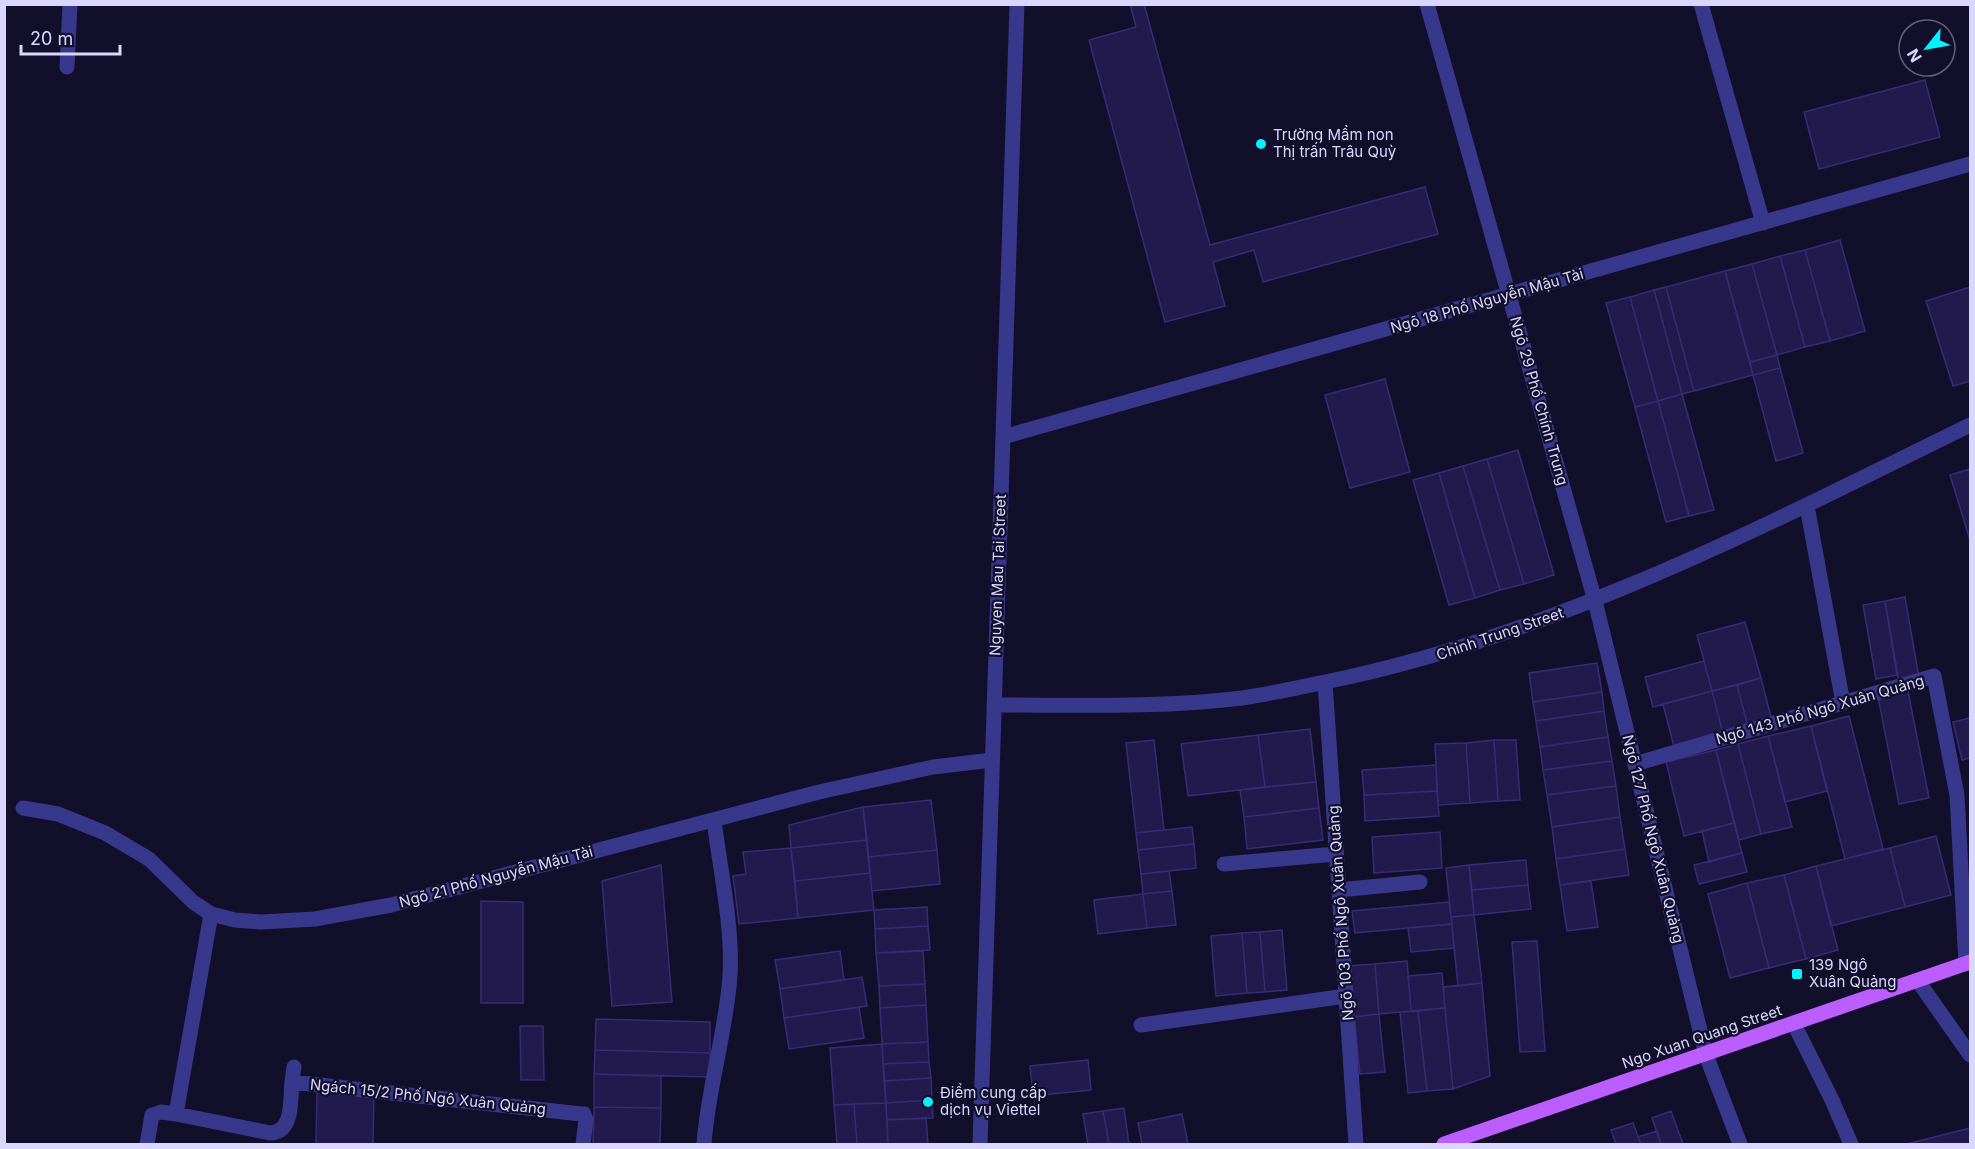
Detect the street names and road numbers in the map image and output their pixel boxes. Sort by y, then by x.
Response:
street label: Ngõ 18 Phố Nguyễn Mậu Tài [1388,264,1586,337]
street label: Ngõ 29 Phố Chính Trung [1506,314,1573,488]
street label: Nguyen Mau Tai Street [985,494,1010,656]
street label: Chinh Trung Street [1434,603,1566,664]
street label: Ngõ 143 Phố Ngô Xuân Quảng [1714,671,1926,748]
street label: Ngõ 127 Phố Ngô Xuân Quảng [1618,733,1689,945]
street label: Ngõ 103 Phố Ngô Xuân Quảng [1324,805,1357,1021]
street label: Ngõ 21 Phố Nguyễn Mậu Tài [397,841,595,912]
street label: Ngo Xuan Quang Street [1619,1000,1784,1073]
street label: Ngách 15/2 Phố Ngô Xuân Quảng [309,1075,547,1118]

